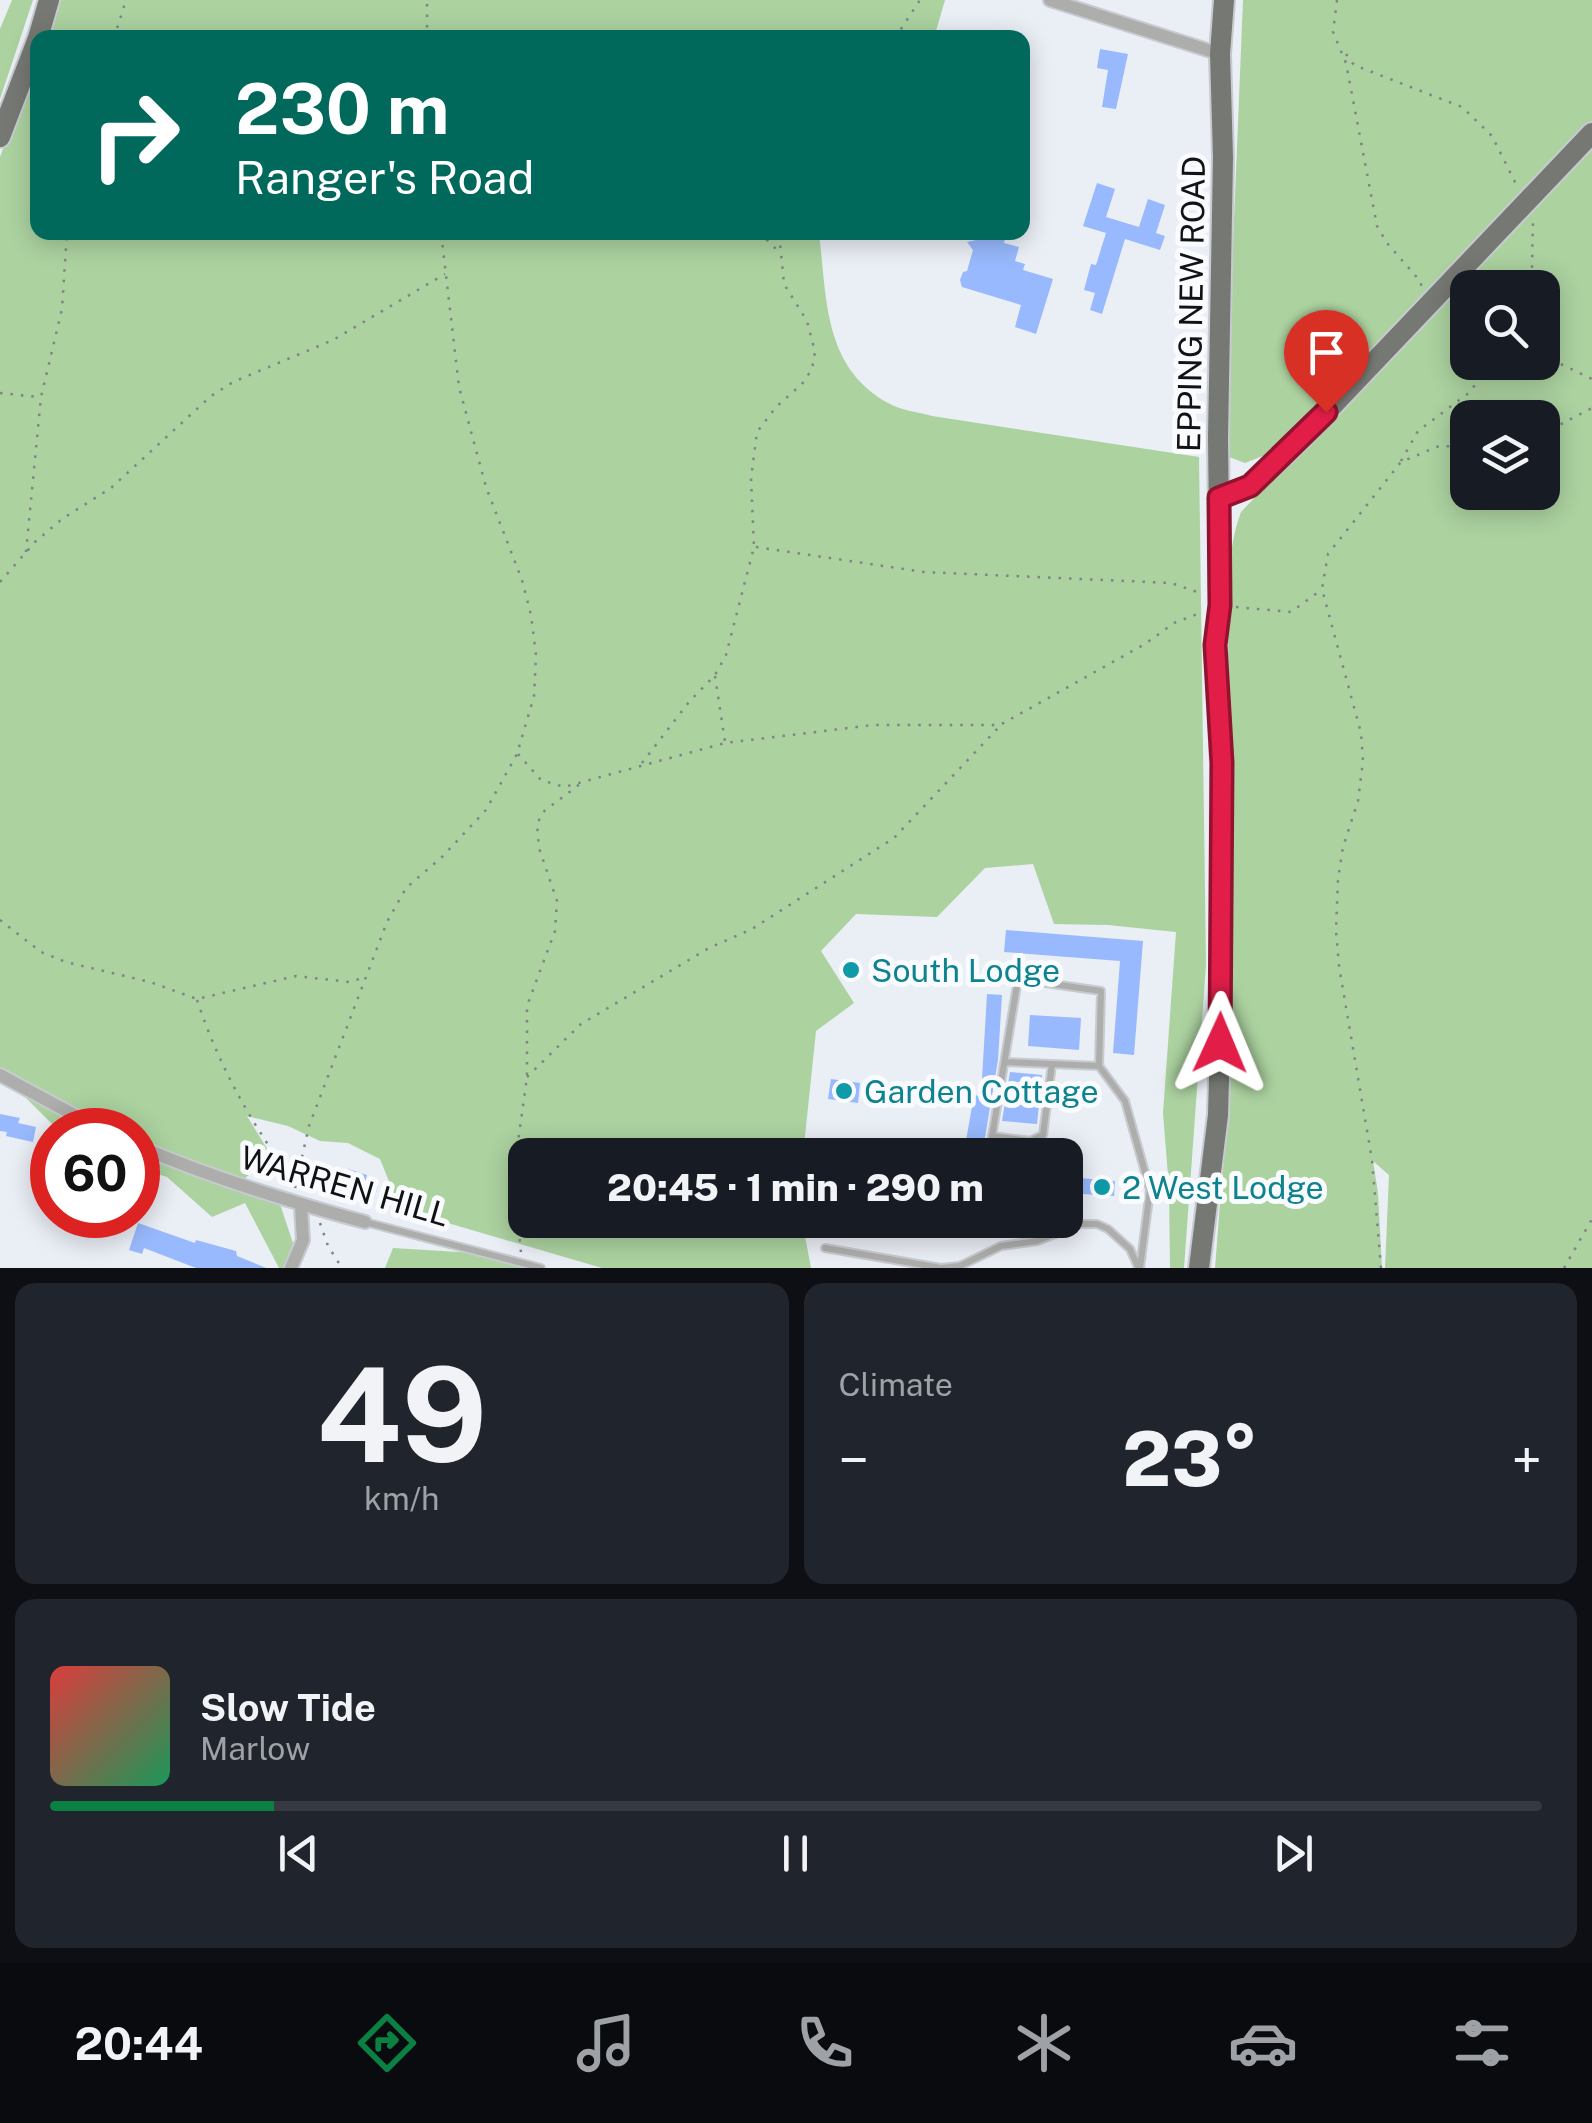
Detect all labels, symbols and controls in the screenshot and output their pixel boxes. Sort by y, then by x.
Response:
text: 230 m [235,67,449,150]
icon: right [70,70,200,200]
text: Ranger's Road [235,151,534,204]
street label: EPPING NEW ROAD [1170,156,1212,452]
map controls [1450,270,1560,510]
button: search [1450,270,1560,380]
pin [1284,310,1369,413]
icon: arrive [1299,325,1354,380]
button: layers [1450,400,1560,510]
place label: South Lodge [871,952,1060,989]
marker: South Lodge [840,959,862,981]
position arrow [1168,991,1272,1095]
place label: Garden Cottage [864,1073,1099,1110]
marker: Garden Cottage [833,1080,855,1102]
speed limit sign: 60 [30,1108,160,1238]
street label: WARREN HILL [236,1139,454,1233]
text: 20:45 · 1 min · 290 m [607,1165,984,1210]
place label: 2 West Lodge [1122,1169,1324,1206]
marker: 2 West Lodge [1091,1176,1113,1198]
text: 49 [316,1339,487,1491]
text: Climate [839,1366,953,1403]
text: 23° [1122,1415,1258,1503]
text: − [839,1428,869,1492]
text: + [1512,1428,1542,1492]
text: km/h [364,1480,439,1517]
text: Slow Tide [200,1685,376,1730]
text: Marlow [200,1730,310,1767]
icon: previous [271,1826,326,1881]
icon: pause [768,1826,823,1881]
icon: next [1266,1826,1321,1881]
icon: directions [352,2008,422,2078]
icon: music [571,2008,641,2078]
icon: phone [790,2008,860,2078]
icon: climate [1009,2008,1079,2078]
icon: car [1228,2008,1298,2078]
icon: filters [1447,2008,1517,2078]
text: 20:44 [75,2017,203,2070]

